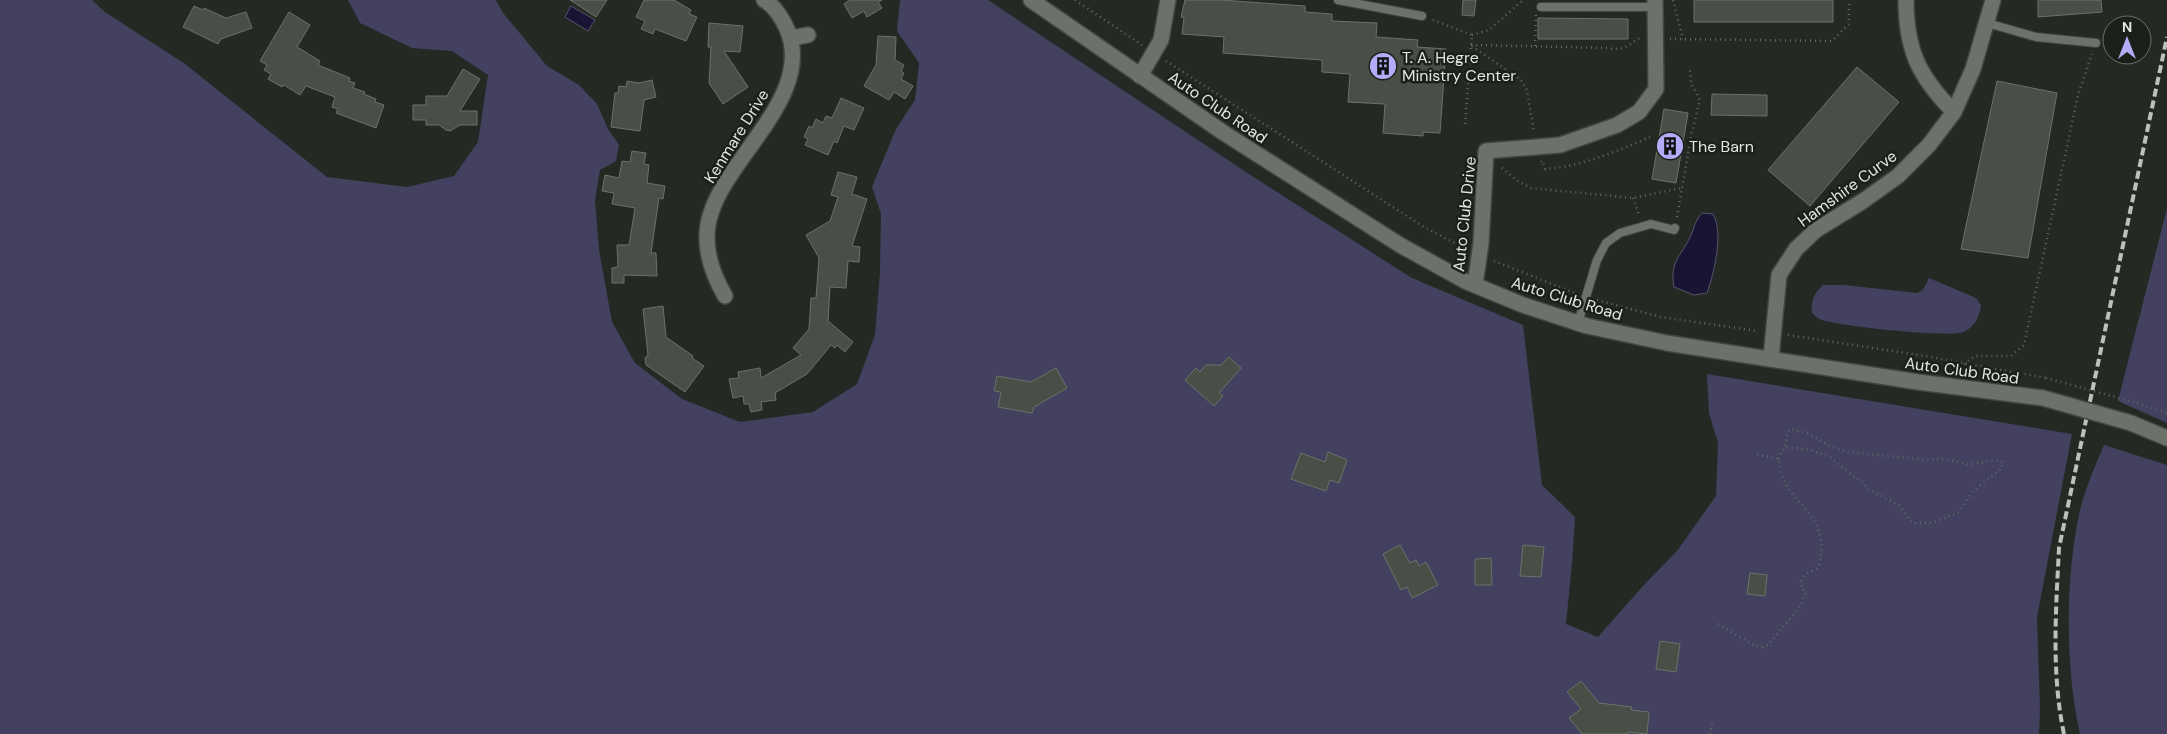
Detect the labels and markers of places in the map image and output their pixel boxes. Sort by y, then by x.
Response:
place label: T. A. Hegre Ministry Center [1402,47,1516,86]
building icon: T. A. Hegre Ministry Center [1368,51,1398,81]
building icon: The Barn [1655,131,1685,161]
place label: The Barn [1689,136,1754,157]

